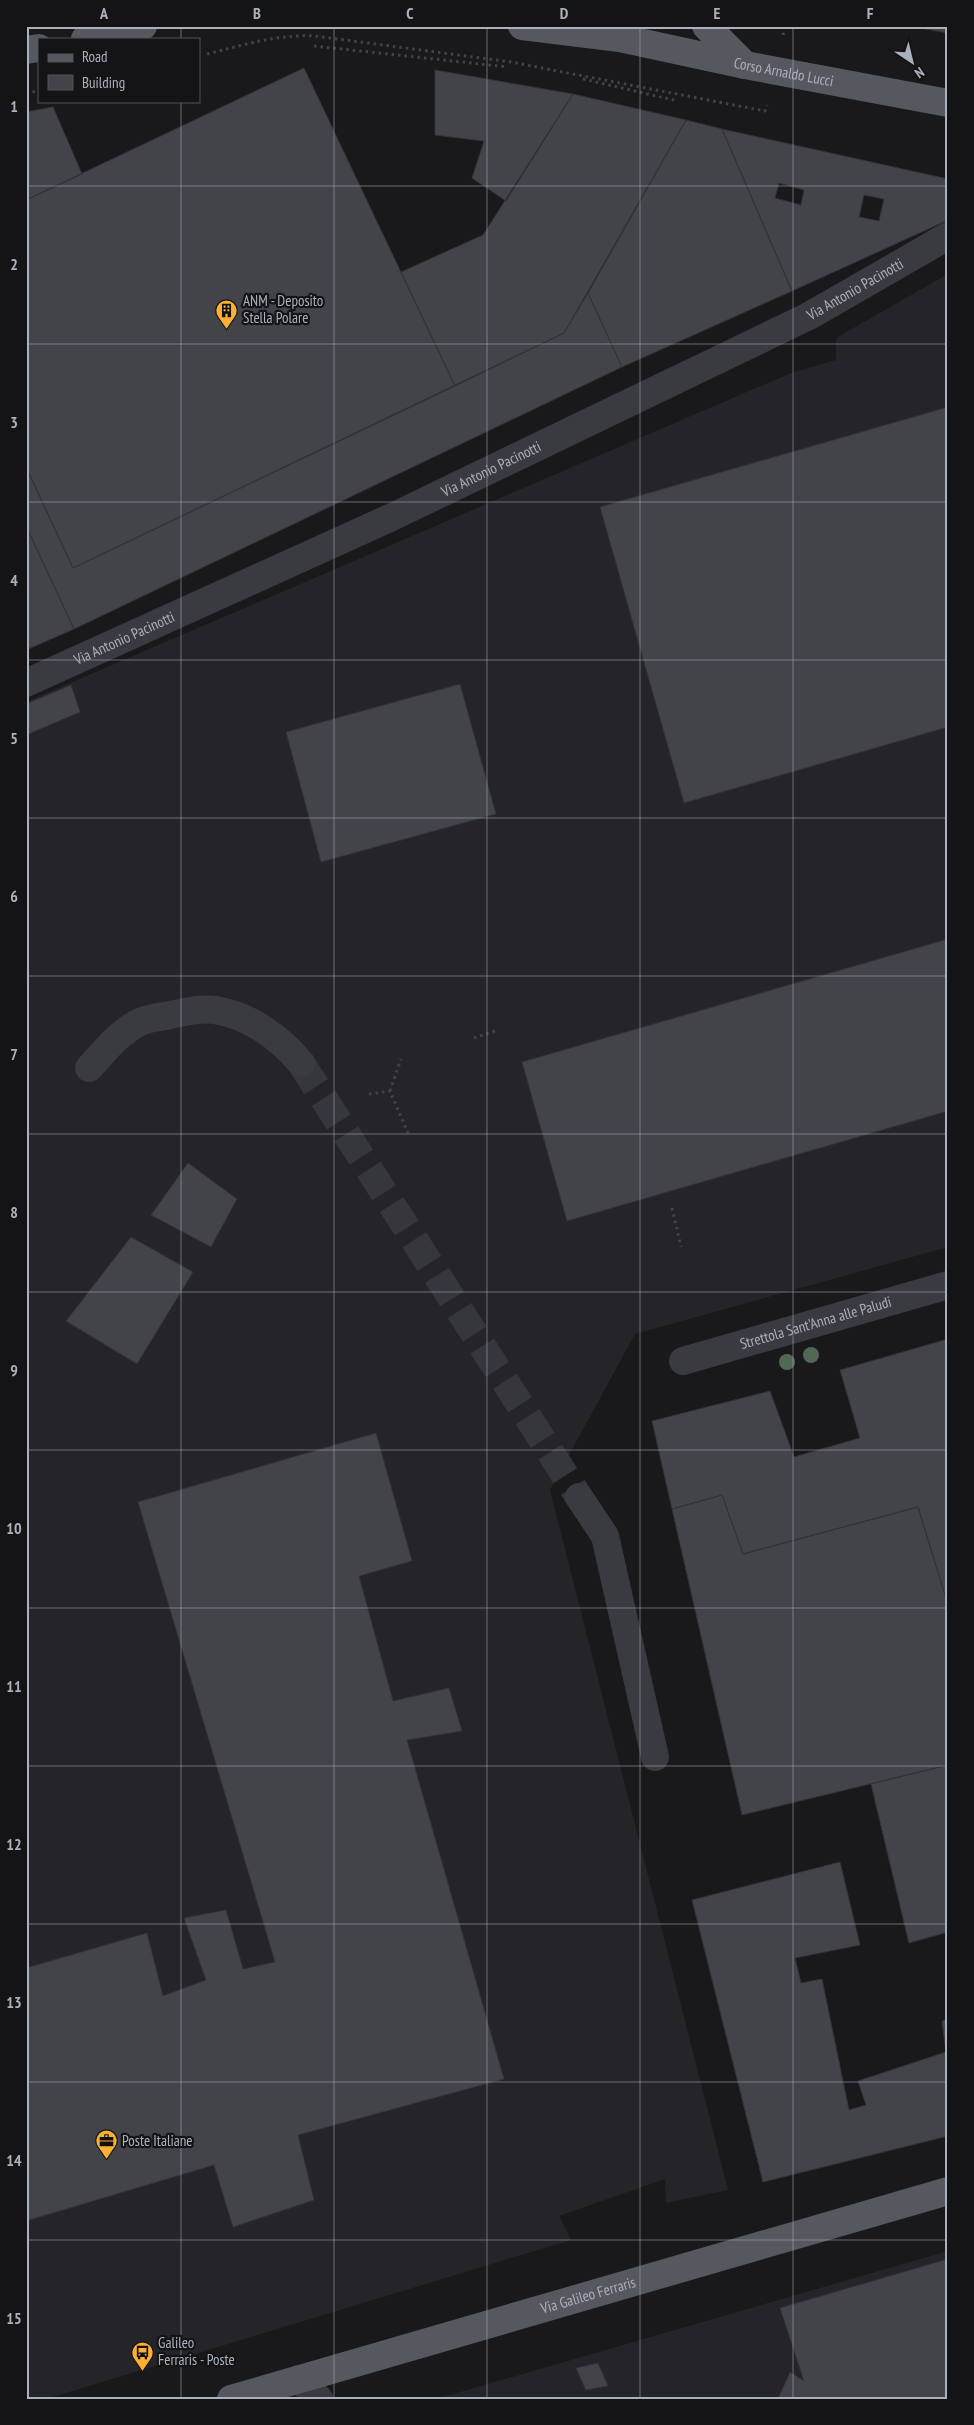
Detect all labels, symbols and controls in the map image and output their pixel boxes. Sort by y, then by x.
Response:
text: A [99,3,109,23]
text: B [253,3,261,23]
text: C [406,3,414,23]
text: D [560,3,569,23]
text: E [714,3,721,23]
text: F [867,3,874,23]
legend [38,38,200,102]
north arrow [886,38,936,88]
text: Road [82,47,108,66]
street label: Corso Arnaldo Lucci [732,53,835,90]
text: N [911,63,928,82]
text: Building [82,73,125,92]
text: 1 [10,96,18,116]
text: 2 [10,254,18,274]
street label: Via Antonio Pacinotti [802,254,907,325]
place label: ANM - Deposito Stella Polare [243,291,323,327]
building icon: ANM - Deposito Stella Polare [215,298,239,329]
text: 3 [10,412,18,432]
street label: Via Antonio Pacinotti [437,437,544,501]
text: 4 [10,570,18,590]
street label: Via Antonio Pacinotti [70,607,177,669]
text: 5 [10,728,18,748]
text: 6 [10,886,18,906]
text: 7 [10,1044,18,1064]
text: 8 [10,1202,18,1222]
street label: Strettola Sant'Anna alle Paludi [738,1292,893,1353]
text: 9 [10,1360,18,1380]
text: 10 [6,1518,22,1538]
text: 11 [6,1676,22,1696]
text: 12 [6,1834,22,1854]
text: 13 [6,1992,22,2012]
office icon: Poste Italiane [94,2129,118,2160]
place label: Poste Italiane [122,2131,192,2150]
text: 14 [6,2150,22,2170]
street label: Via Galileo Ferraris [537,2272,638,2318]
text: 15 [6,2308,22,2328]
place label: Galileo Ferraris - Poste [158,2333,235,2369]
bus stop icon: Galileo Ferraris - Poste [130,2340,154,2371]

